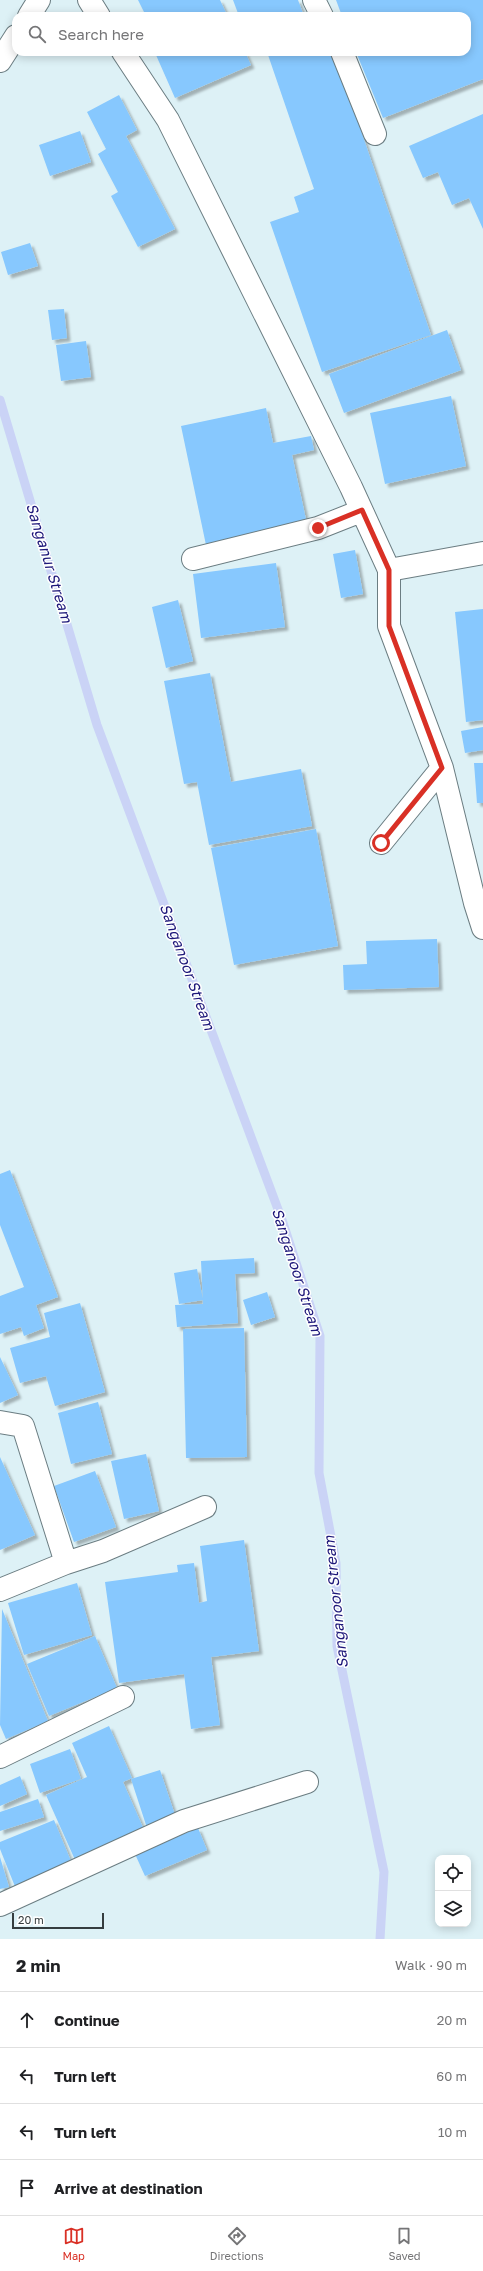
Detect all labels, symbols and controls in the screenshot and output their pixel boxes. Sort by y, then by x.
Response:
search box [12,12,471,56]
icon: search [26,23,48,45]
text: Search here [58,25,144,43]
water label: Sanganur Stream [22,501,77,626]
route end [309,519,327,537]
route start [372,834,390,852]
water label: Sanganoor Stream [156,901,219,1033]
water label: Sanganoor Stream [268,1206,327,1339]
water label: Sanganoor Stream [319,1534,352,1669]
map controls [435,1855,471,1927]
button: locate [435,1855,471,1891]
button: layers [435,1891,471,1927]
scale bar [12,1911,104,1930]
text: 20 m [18,1913,44,1926]
text: 2 min [16,1955,60,1976]
text: Walk · 90 m [395,1957,467,1973]
icon: ahead [16,2009,38,2031]
text: Continue [54,2011,120,2029]
text: 20 m [437,2012,467,2028]
icon: left [16,2065,38,2087]
text: Turn left [54,2067,116,2085]
text: 60 m [436,2068,467,2084]
icon: left [16,2121,38,2143]
text: Turn left [54,2123,116,2141]
text: 10 m [438,2124,467,2140]
icon: arrive [16,2177,38,2199]
text: Arrive at destination [54,2179,203,2197]
tab: Map [62,2225,85,2262]
tab: Directions [210,2225,264,2262]
tab: Saved [388,2225,421,2262]

